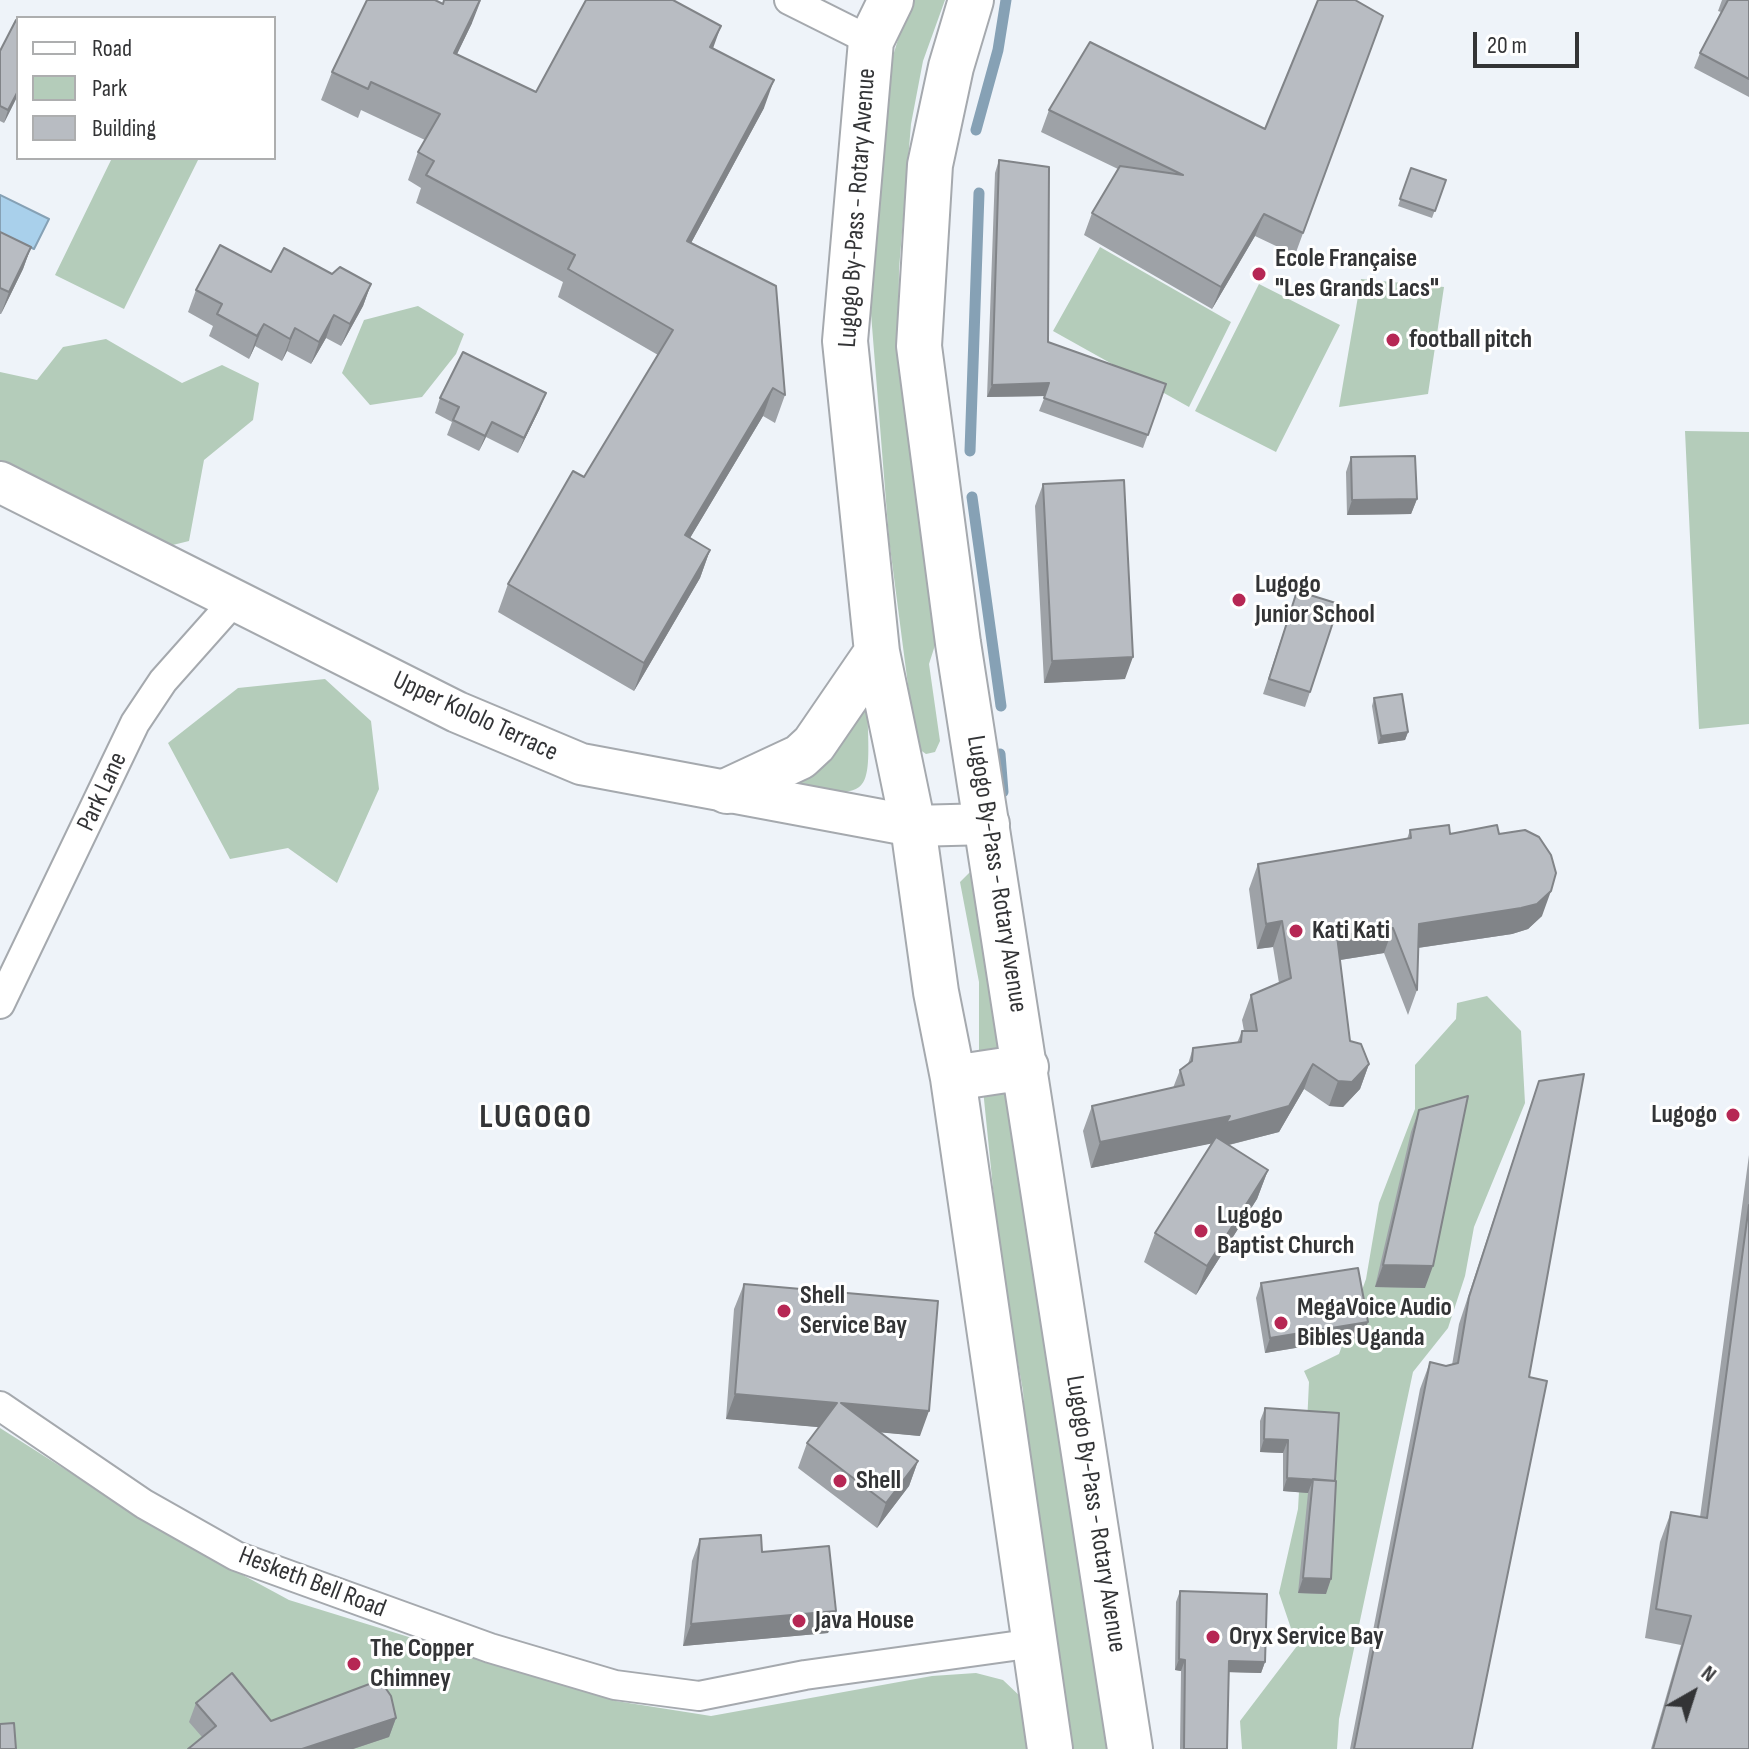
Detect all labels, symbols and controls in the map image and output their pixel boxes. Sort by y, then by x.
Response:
legend [16,16,276,160]
scale bar [1477,16,1583,66]
text: 20 m [1487,31,1527,60]
text: Road [92,34,132,63]
street label: Lugogo By-Pass - Rotary Avenue [833,67,883,349]
text: Park [92,74,127,103]
text: Building [92,114,156,143]
place label: Ecole Française "Les Grands Lacs" [1275,243,1439,304]
marker: Ecole Française "Les Grands Lacs" [1250,265,1268,283]
place label: football pitch [1409,324,1532,356]
marker: football pitch [1384,331,1402,349]
place label: Lugogo Junior School [1255,569,1375,630]
marker: Lugogo Junior School [1230,591,1248,609]
street label: Upper Kololo Terrace [388,665,562,769]
street label: Lugogo By-Pass - Rotary Avenue [959,733,1033,1015]
street label: Park Lane [71,748,135,836]
place label: Kati Kati [1312,915,1390,947]
marker: Kati Kati [1287,922,1305,940]
district label: LUGOGO [479,1098,593,1138]
place label: Lugogo [1651,1099,1717,1131]
marker: Lugogo [1724,1106,1742,1124]
place label: Lugogo Baptist Church [1217,1200,1354,1262]
marker: Lugogo Baptist Church [1192,1222,1210,1240]
place label: Shell Service Bay [800,1280,907,1342]
place label: MegaVoice Audio Bibles Uganda [1297,1292,1452,1354]
marker: Shell Service Bay [775,1302,793,1320]
marker: MegaVoice Audio Bibles Uganda [1272,1314,1290,1332]
street label: Lugogo By-Pass - Rotary Avenue [1058,1373,1132,1655]
place label: Shell [856,1465,901,1497]
marker: Shell [831,1472,849,1490]
street label: Hesketh Bell Road [234,1541,390,1625]
place label: Java House [815,1605,914,1637]
marker: Java House [790,1612,808,1630]
place label: Oryx Service Bay [1229,1621,1384,1653]
marker: Oryx Service Bay [1204,1628,1222,1646]
place label: The Copper Chimney [370,1633,474,1694]
north arrow [1653,1653,1733,1733]
marker: The Copper Chimney [345,1655,363,1673]
text: N [1695,1660,1721,1688]

